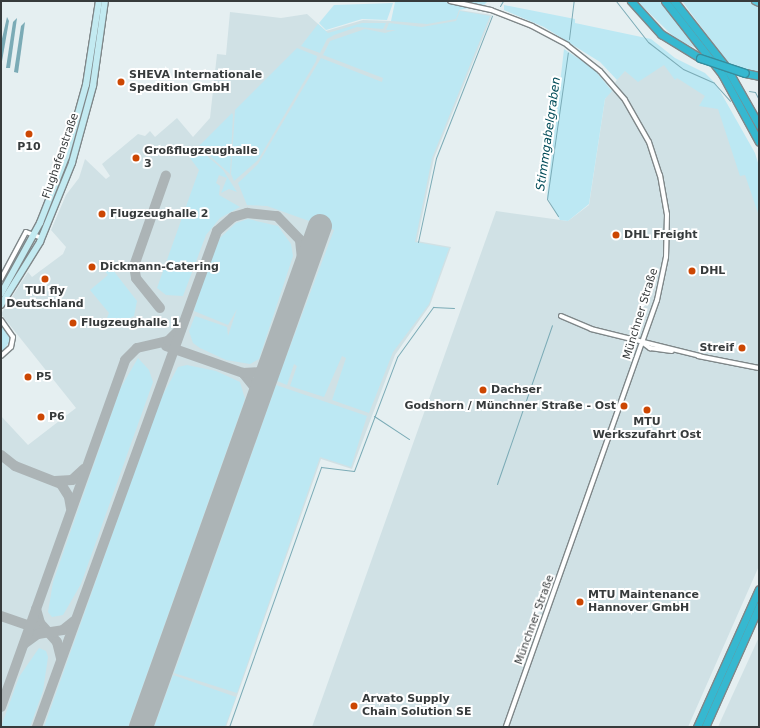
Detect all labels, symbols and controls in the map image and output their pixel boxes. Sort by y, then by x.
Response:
place label: SHEVA Internationale Spedition GmbH [129,69,262,95]
water label: Stimmgabelgraben [534,76,564,192]
marker: SHEVA Internationale Spedition GmbH [116,77,126,87]
street label: Flughafenstraße [40,111,82,201]
marker: P10 [24,129,34,139]
place label: P10 [17,140,41,154]
place label: Großflugzeughalle 3 [144,145,258,171]
marker: Großflugzeughalle 3 [131,153,141,163]
place label: Flugzeughalle 2 [110,207,208,221]
marker: Flugzeughalle 2 [97,209,107,219]
place label: DHL Freight [624,228,698,242]
marker: DHL Freight [611,230,621,240]
place label: Dickmann-Catering [100,260,219,274]
marker: Dickmann-Catering [87,262,97,272]
place label: DHL [700,264,725,278]
marker: DHL [687,266,697,276]
street label: Münchner Straße [621,267,661,361]
marker: TUI fly Deutschland [40,274,50,284]
place label: TUI fly Deutschland [6,285,84,311]
place label: Flugzeughalle 1 [81,316,179,330]
marker: Flugzeughalle 1 [68,318,78,328]
place label: Streif [699,341,734,355]
marker: Streif [737,343,747,353]
place label: P5 [36,370,52,384]
marker: P5 [23,372,33,382]
place label: Dachser [491,383,541,397]
marker: Dachser [478,385,488,395]
place label: Godshorn / Münchner Straße - Ost [404,399,616,413]
marker: Godshorn / Münchner Straße - Ost [619,401,629,411]
marker: MTU Werkszufahrt Ost [642,405,652,415]
place label: P6 [49,410,65,424]
marker: P6 [36,412,46,422]
place label: MTU Werkszufahrt Ost [593,416,701,442]
street label: Münchner Straße [513,573,557,667]
place label: MTU Maintenance Hannover GmbH [588,589,699,615]
marker: MTU Maintenance Hannover GmbH [575,597,585,607]
place label: Arvato Supply Chain Solution SE [362,693,472,719]
marker: Arvato Supply Chain Solution SE [349,701,359,711]

